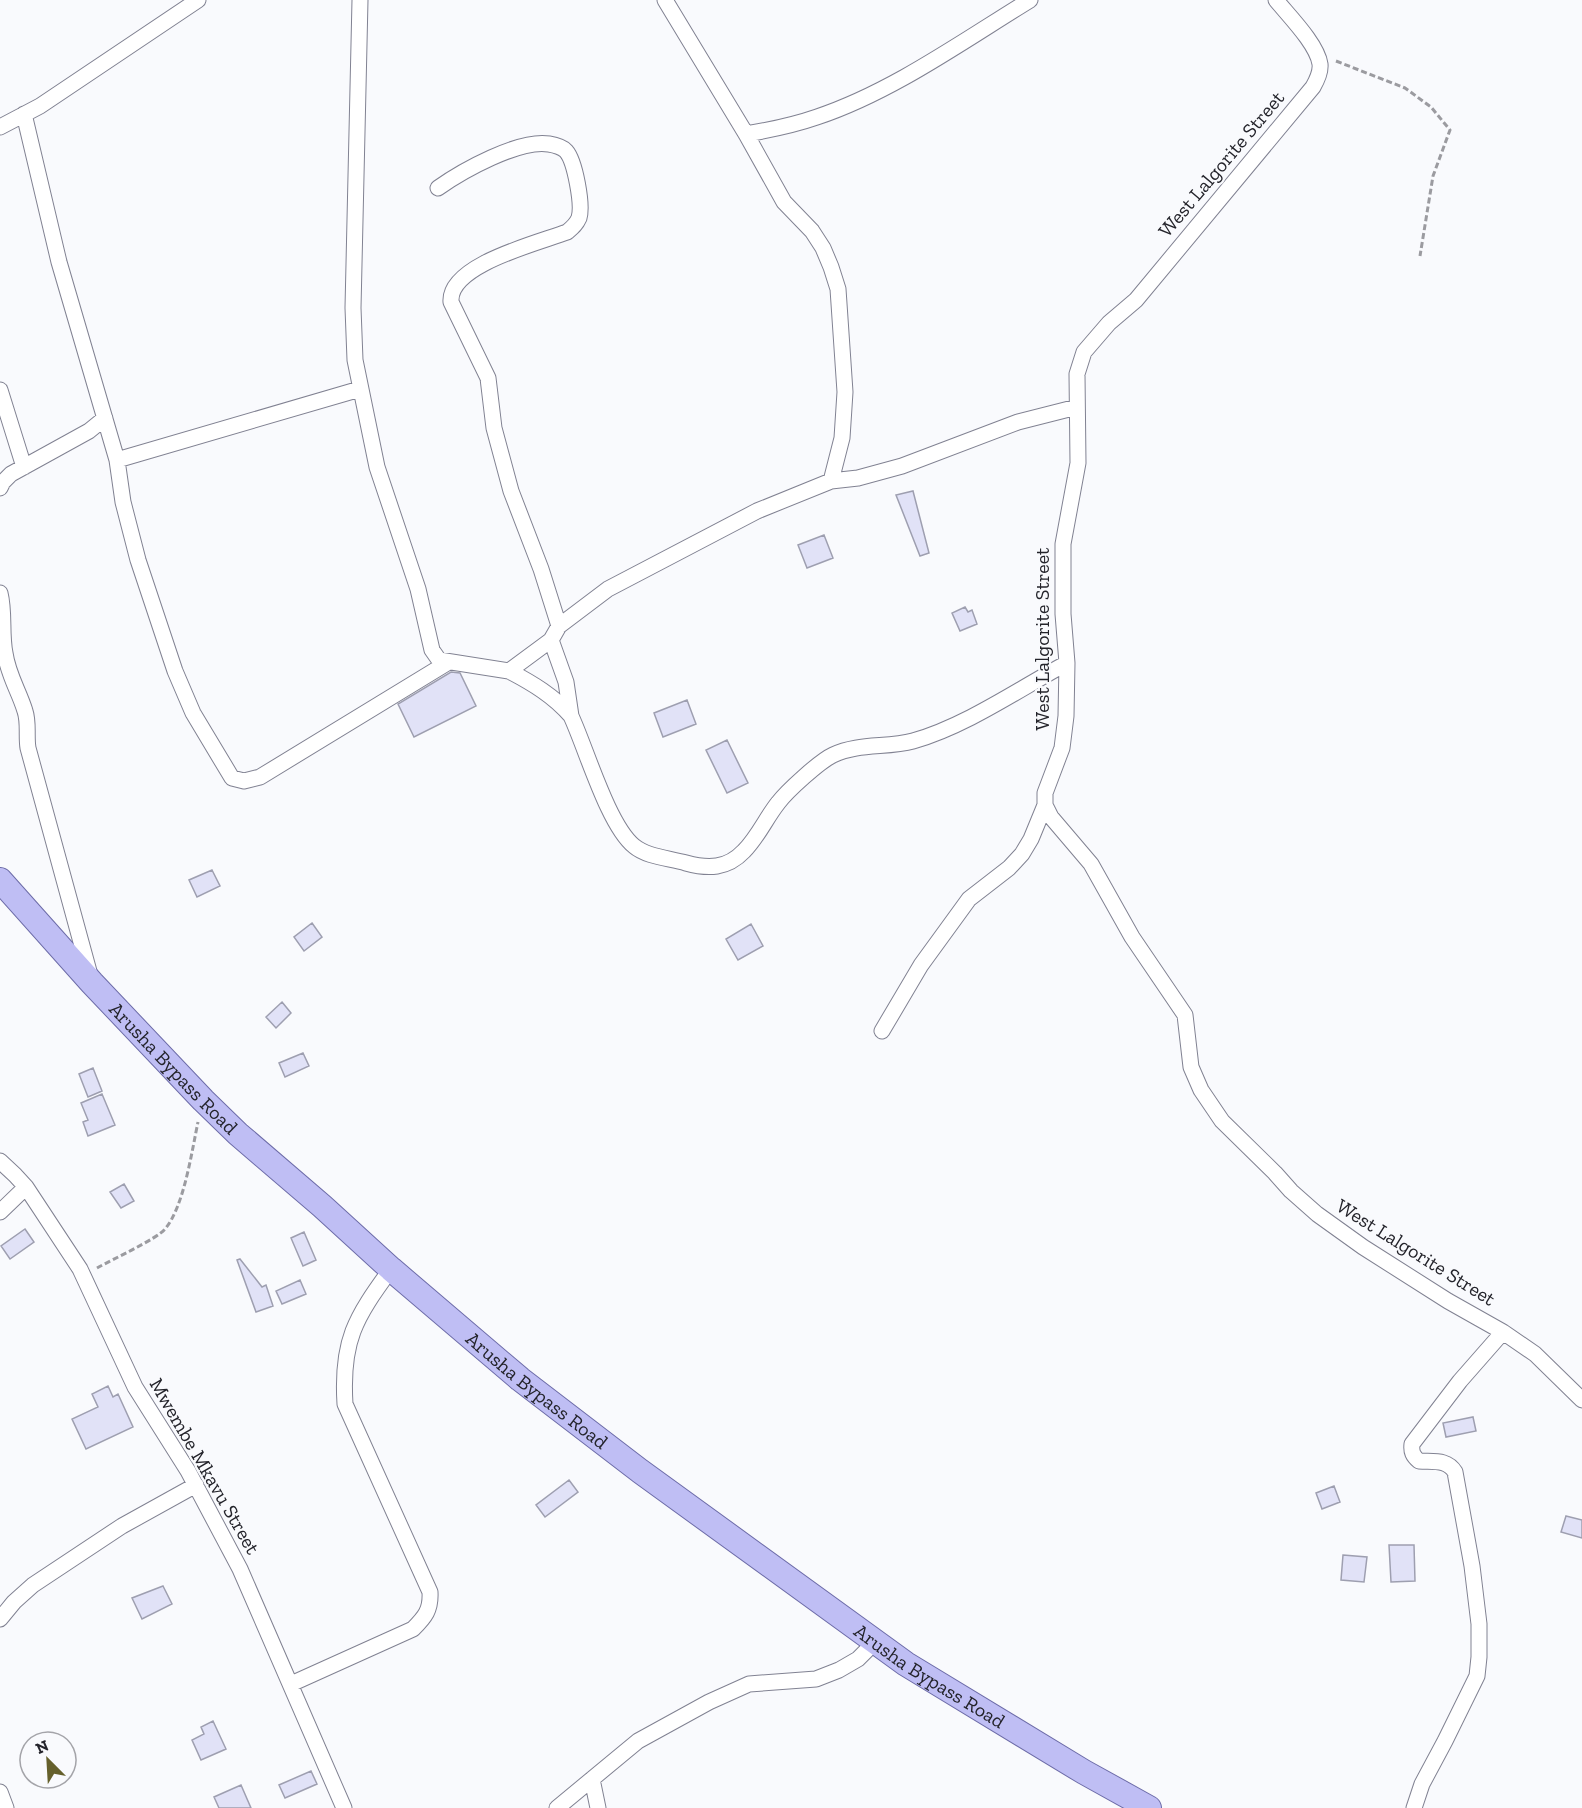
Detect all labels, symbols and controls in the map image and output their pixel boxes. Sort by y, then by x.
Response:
street label: West Lalgorite Street [1153,86,1289,242]
street label: West Lalgorite Street [1030,547,1054,731]
street label: Arusha Bypass Road [104,997,243,1139]
street label: West Lalgorite Street [1332,1193,1500,1311]
street label: Arusha Bypass Road [461,1326,613,1454]
street label: Mwembe Mkavu Street [145,1374,266,1559]
street label: Arusha Bypass Road [850,1618,1009,1733]
north arrow [18,1730,78,1790]
text: N [33,1736,52,1758]

